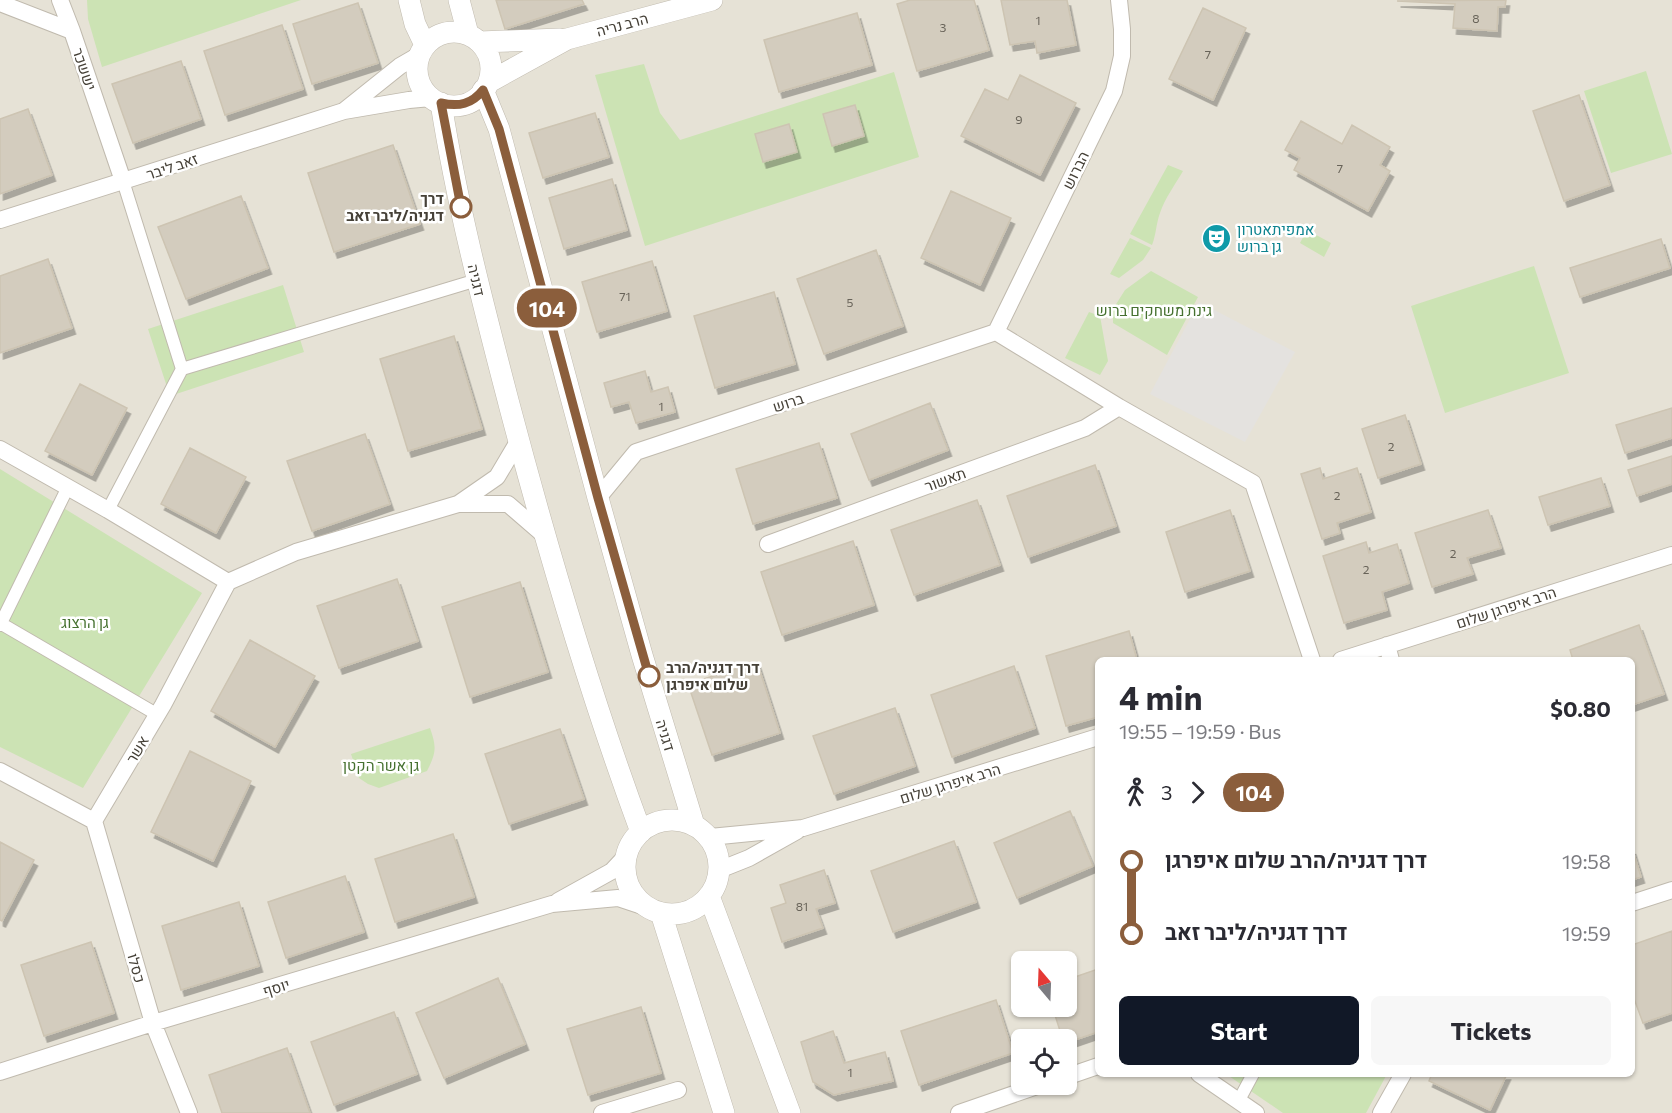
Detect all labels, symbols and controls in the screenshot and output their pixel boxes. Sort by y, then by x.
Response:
street label: הרב נריה [594,8,650,40]
house number: 8 [1472,11,1480,25]
house number: 1 [1035,13,1041,27]
house number: 3 [940,20,947,34]
street label: יששכר [69,45,101,93]
house number: 7 [1205,47,1211,61]
house number: 9 [1015,112,1023,126]
street label: הברוש [1058,148,1092,192]
street label: זאב ליבר [144,149,200,183]
house number: 7 [1337,161,1343,175]
place label: דרך דגניה/ליבר זאב [346,189,444,224]
marker: דרך דגניה/ליבר זאב [450,196,472,218]
place label: אמפיתאטרון גן ברוש [1237,220,1314,255]
theatre icon: אמפיתאטרון גן ברוש [1200,222,1232,254]
street label: דגניה [465,262,489,298]
line badge: 104 [512,288,582,328]
house number: 71 [619,289,631,303]
house number: 5 [847,295,854,309]
text: 104 [529,296,565,321]
park label: גינת משחקים ברוש [1096,301,1212,319]
street label: ברוש [770,389,806,415]
house number: 1 [658,399,664,413]
house number: 2 [1388,439,1395,453]
street label: תאשור [922,463,968,495]
house number: 2 [1334,488,1341,502]
house number: 2 [1450,546,1457,560]
house number: 2 [1363,562,1370,576]
street label: הרב איפרגן שלום [1454,582,1558,632]
park label: גן הרצוג [61,613,109,631]
place label: דרך דגניה/הרב שלום איפרגן [666,658,760,693]
marker: דרך דגניה/הרב שלום איפרגן [638,665,660,687]
text: 4 min [1119,676,1203,717]
text: $0.80 [1550,695,1611,722]
street label: דגניה [653,717,679,753]
text: 19:55 – 19:59 · Bus [1119,719,1281,743]
street label: אשר [122,732,152,766]
park label: גן אשר הקטן [343,756,419,774]
street label: הרב איפרגן שלום [897,759,1003,807]
icon: walk [1119,776,1152,809]
icon: forward [1181,776,1214,809]
text: 3 [1161,780,1172,804]
text: 104 [1235,780,1272,805]
text: דרך דגניה/הרב שלום איפרגן [1165,846,1427,873]
text: 19:58 [1562,849,1611,873]
house number: 81 [796,899,808,913]
text: דרך דגניה/ליבר זאב [1165,918,1347,945]
text: 19:59 [1562,921,1611,945]
street label: כסלו [124,951,150,985]
north arrow [1011,951,1077,1017]
map controls [1011,951,1077,1095]
street label: יוסף [260,974,292,1000]
button: Start [1119,996,1359,1065]
button: Tickets [1371,996,1611,1065]
button: locate [1011,1029,1077,1095]
house number: 1 [847,1065,853,1079]

